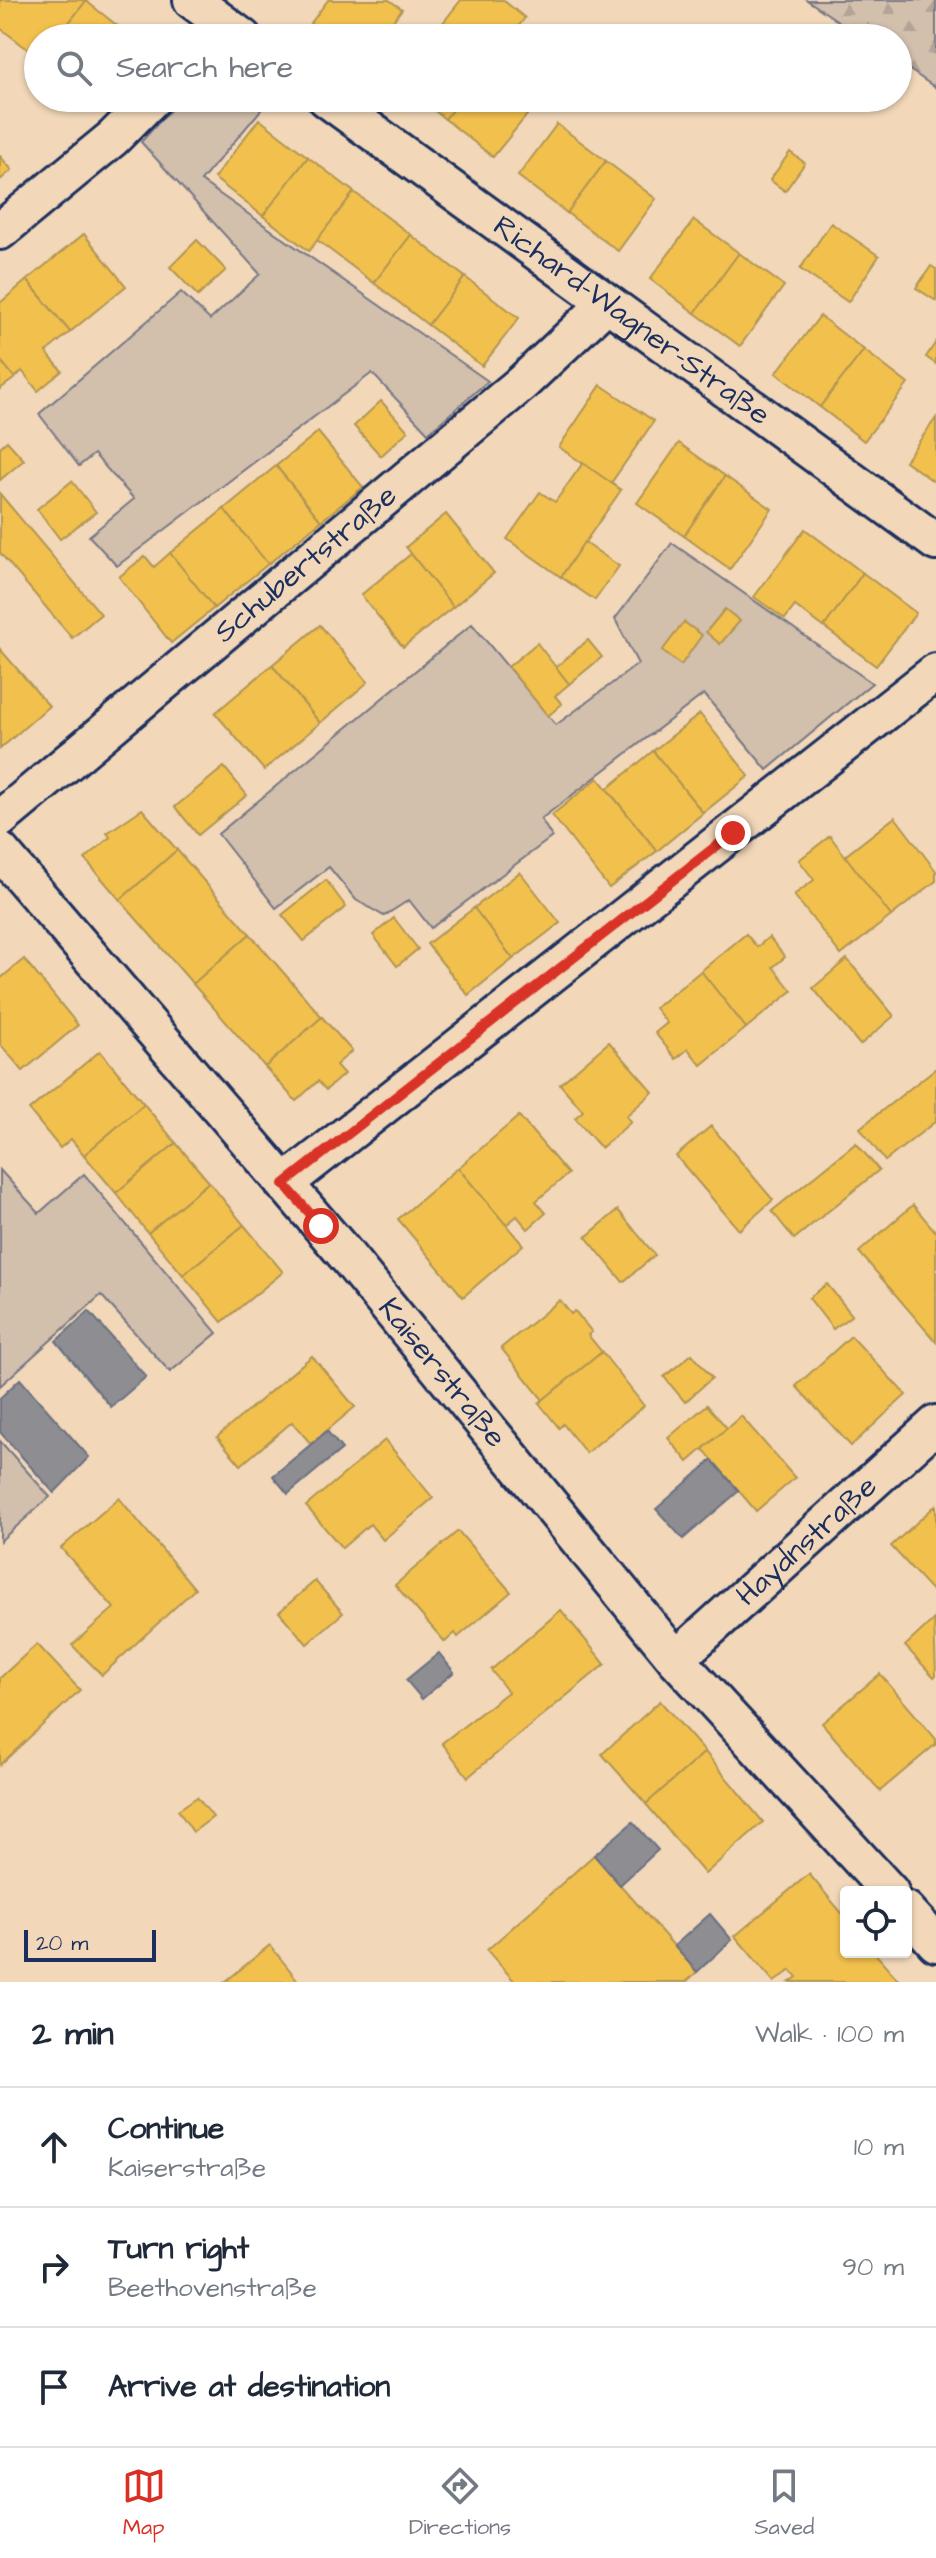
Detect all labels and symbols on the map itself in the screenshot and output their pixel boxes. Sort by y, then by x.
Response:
street label: Richard-Wagner-Straße [485,205,779,435]
street label: Schubertstraße [205,475,406,653]
route end [715,815,751,851]
route start [303,1208,339,1244]
street label: Kaiserstraße [368,1289,516,1457]
street label: Haydnstraße [727,1466,886,1616]
scale bar [24,1926,156,1962]

